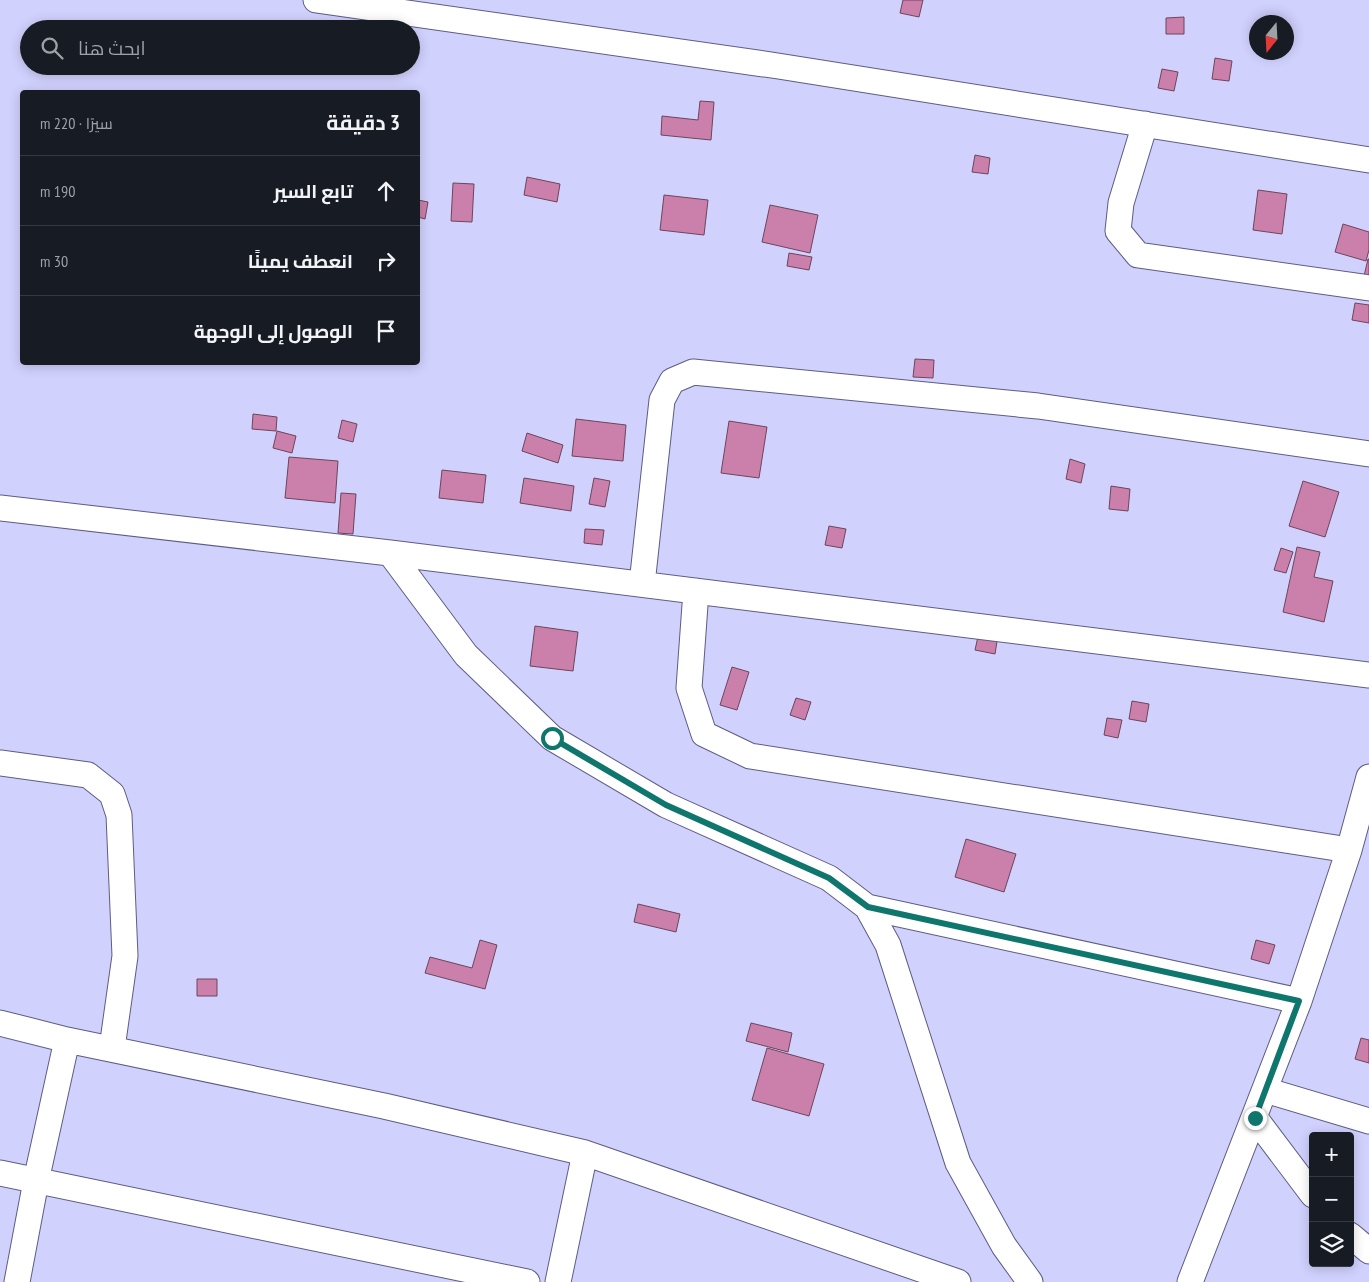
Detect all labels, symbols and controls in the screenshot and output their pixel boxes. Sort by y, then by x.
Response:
north arrow [1249,15,1294,60]
search box [20,20,420,75]
icon: search [38,34,66,62]
text: ابحث هنا [78,36,146,60]
text: 3 دقيقة [326,109,400,136]
text: سيرًا · 220 m [40,113,113,133]
icon: ahead [372,177,400,205]
text: تابع السير [274,179,353,203]
text: 190 m [40,181,75,201]
icon: right [372,247,400,275]
text: انعطف يمينًا [248,249,353,273]
text: 30 m [40,251,68,271]
icon: arrive [372,317,400,345]
text: الوصول إلى الوجهة [194,319,353,343]
route start [541,727,564,750]
route end [1244,1107,1267,1130]
map controls [1309,1132,1354,1267]
button: + [1309,1132,1354,1177]
button: − [1309,1177,1354,1222]
button: layers [1309,1222,1354,1267]

